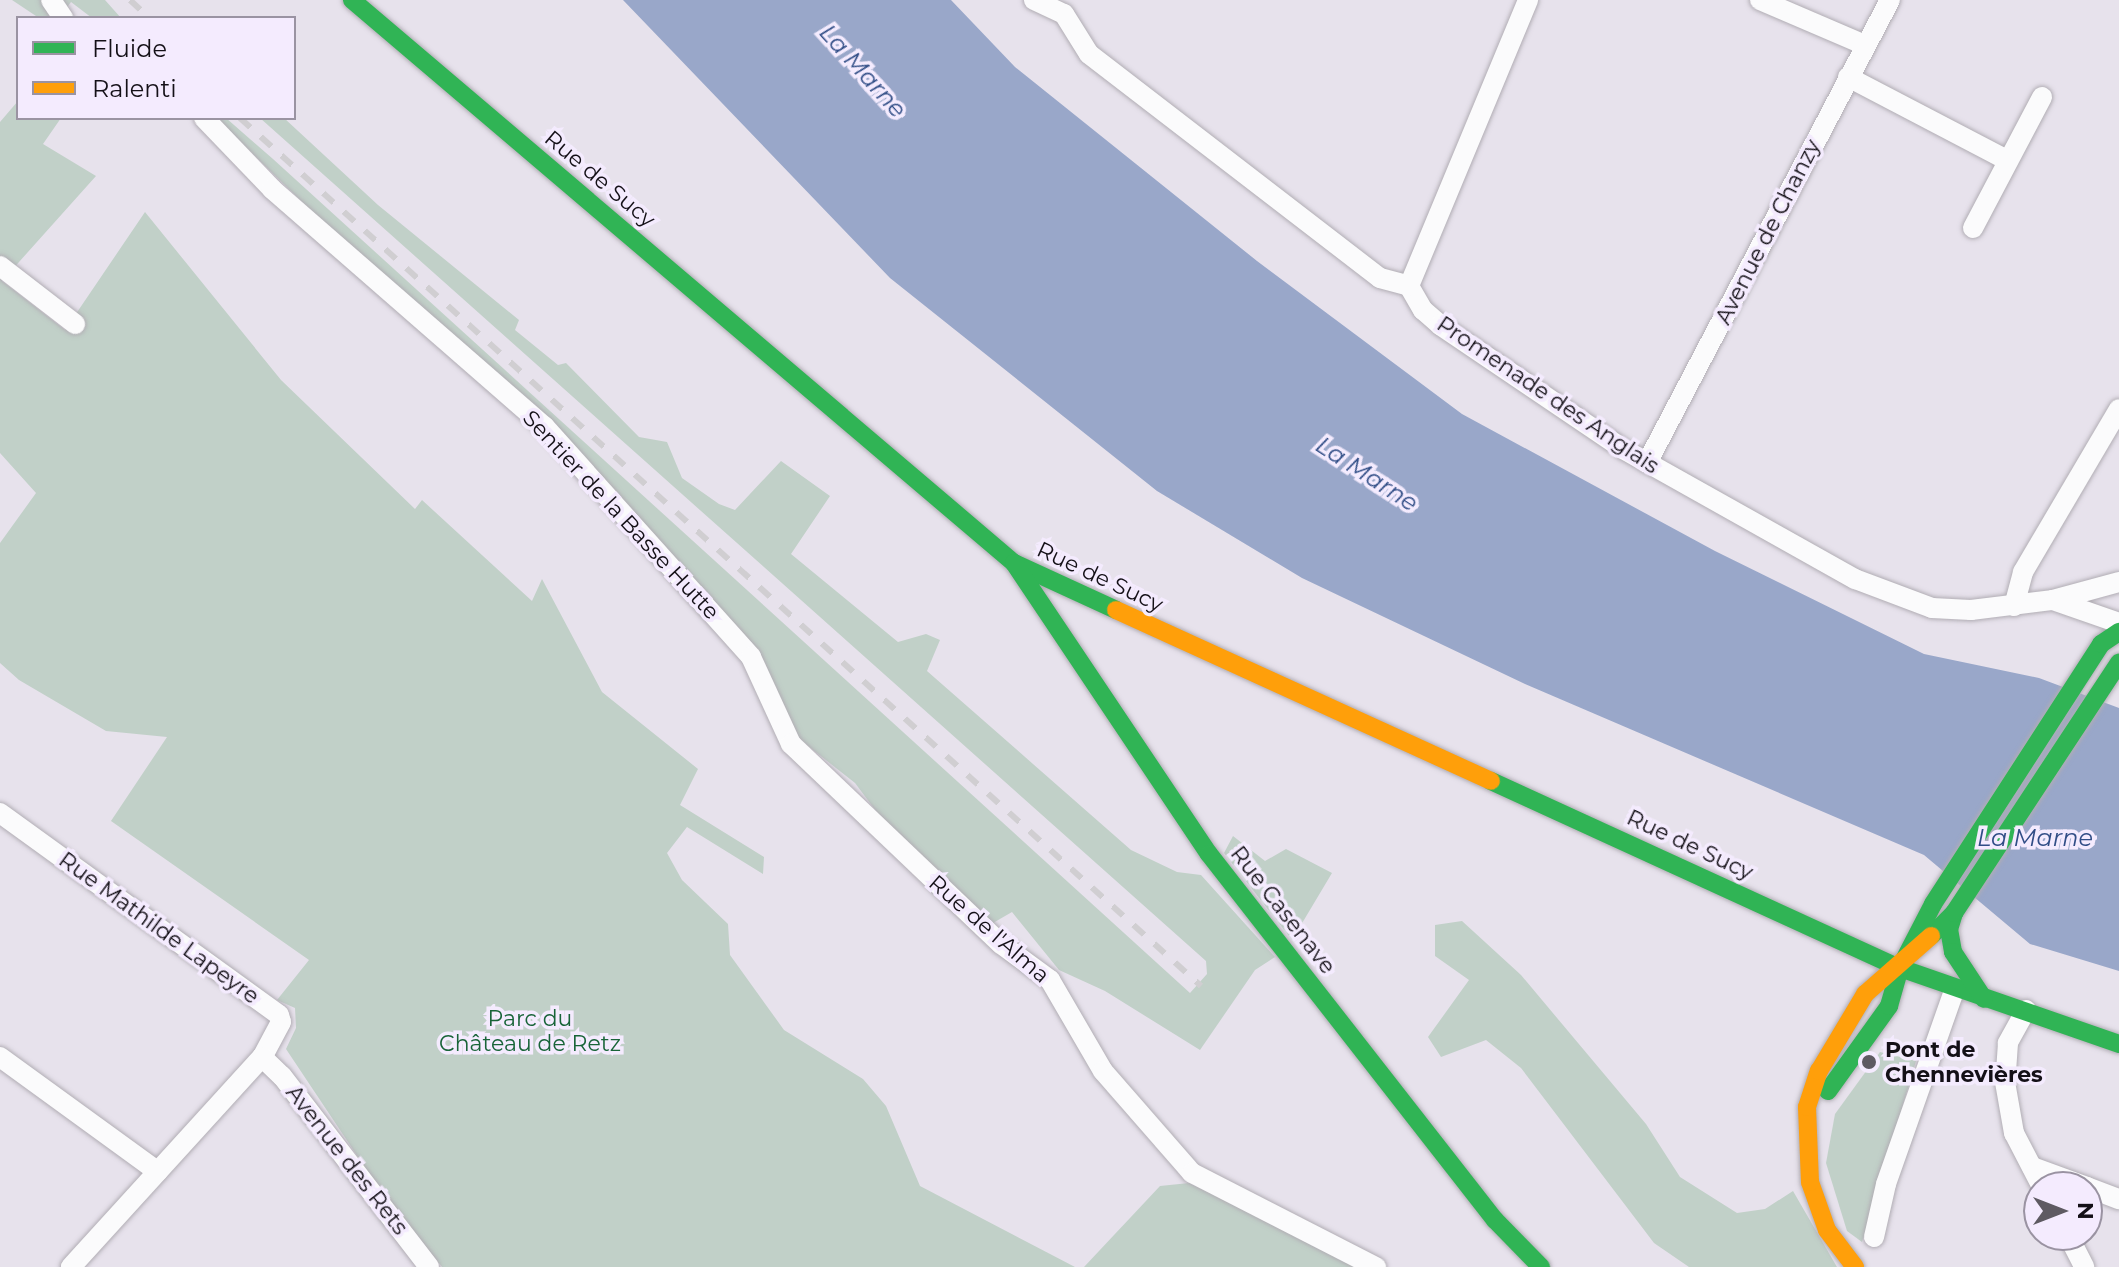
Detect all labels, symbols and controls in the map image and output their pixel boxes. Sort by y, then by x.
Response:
legend [16,16,296,120]
water label: La Marne [814,18,912,124]
text: Fluide [92,34,167,63]
text: Ralenti [92,74,177,103]
street label: Rue de Sucy [539,125,661,233]
street label: Avenue de Chanzy [1710,135,1826,329]
street label: Promenade des Anglais [1432,311,1664,479]
street label: Sentier de la Basse Hutte [517,405,725,625]
water label: La Marne [1311,430,1423,518]
street label: Rue de Sucy [1033,536,1167,618]
street label: Rue de Sucy [1623,804,1757,886]
water label: La Marne [1977,824,2093,852]
street label: Rue Casenave [1225,841,1341,979]
street label: Rue Mathilde Lapeyre [54,846,264,1010]
street label: Rue de l'Alma [923,869,1055,989]
park label: Parc du Château de Retz [439,1005,621,1056]
place label: Pont de Chennevières [1885,1036,2043,1088]
marker: Pont de Chennevières [1860,1053,1878,1071]
street label: Avenue des Rets [280,1080,414,1240]
north arrow [2023,1171,2103,1251]
text: N [2072,1202,2099,1220]

